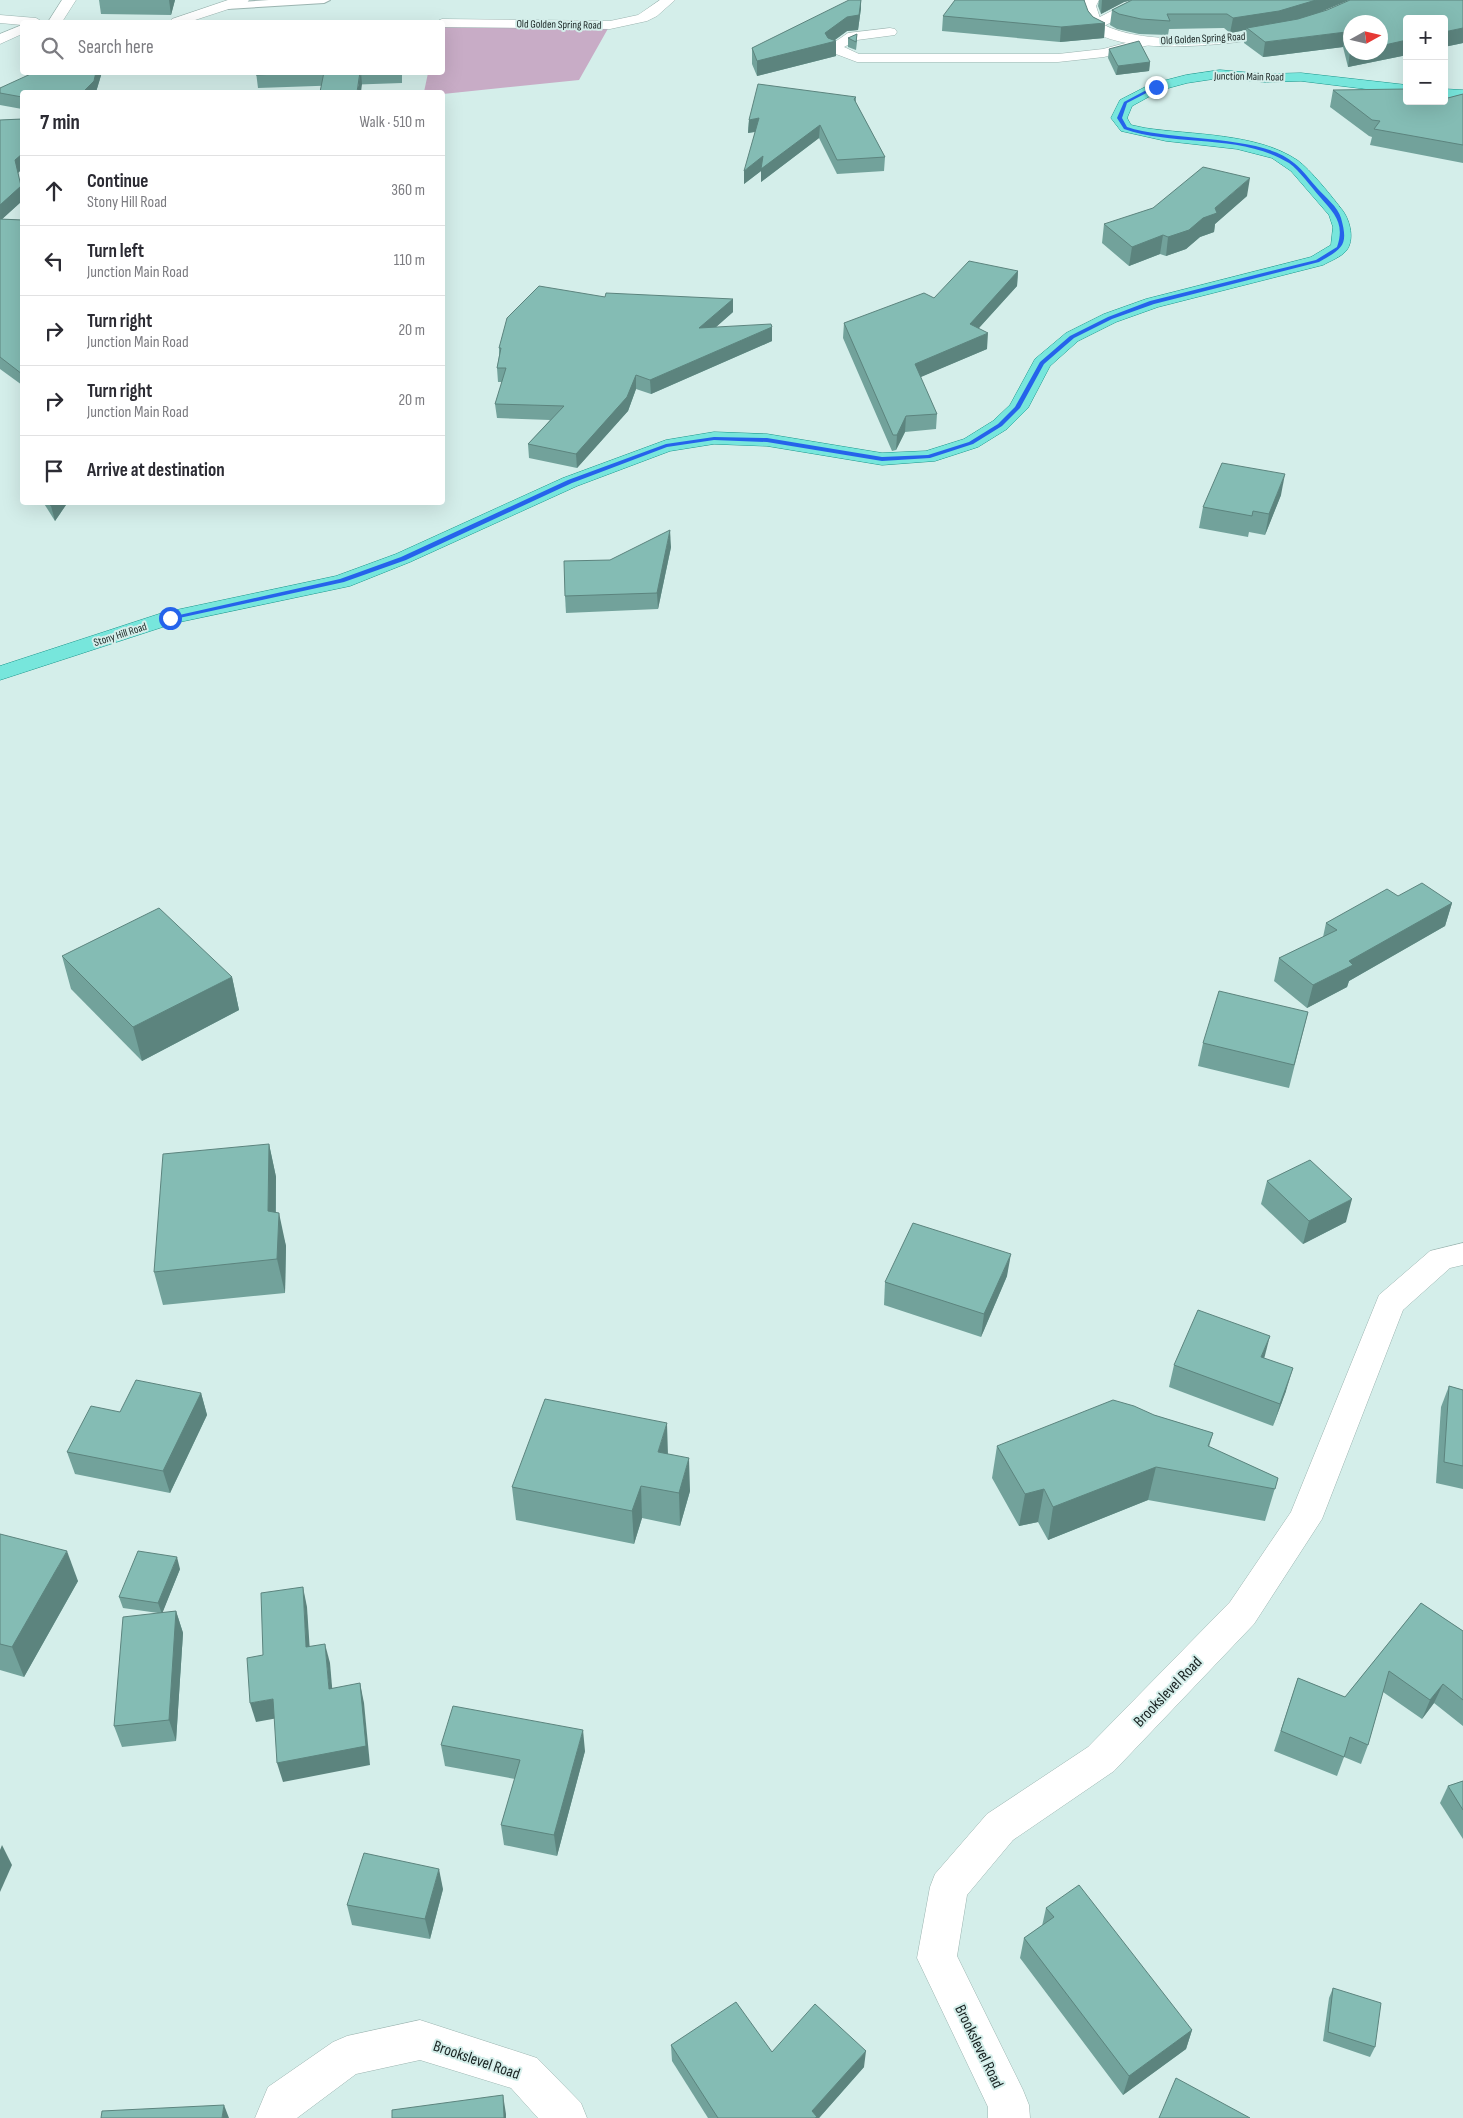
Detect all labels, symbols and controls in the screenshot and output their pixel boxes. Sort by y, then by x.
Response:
north arrow [1343,15,1388,60]
map controls [1403,15,1448,105]
button: + [1403,15,1448,60]
street label: Old Golden Spring Road [516,17,602,32]
search box [20,20,445,75]
street label: Old Golden Spring Road [1160,30,1246,47]
icon: search [38,34,66,62]
text: Search here [78,36,154,59]
button: − [1403,60,1448,105]
street label: Junction Main Road [1213,69,1284,84]
route end [1145,76,1168,99]
text: 7 min [40,110,80,135]
text: Walk · 510 m [360,113,425,132]
text: Continue [87,170,148,193]
icon: ahead [40,177,68,205]
text: 360 m [391,181,425,200]
text: Stony Hill Road [87,193,167,212]
text: Turn left [87,240,144,263]
icon: left [40,247,68,275]
text: 110 m [394,251,425,270]
text: Junction Main Road [87,263,189,282]
text: Turn right [87,310,152,333]
icon: right [40,317,68,345]
text: 20 m [398,321,425,340]
text: Junction Main Road [87,333,189,352]
text: Turn right [87,380,152,403]
icon: right [40,387,68,415]
text: 20 m [398,391,425,410]
text: Junction Main Road [87,403,189,422]
icon: arrive [40,457,68,485]
text: Arrive at destination [87,459,225,482]
route start [159,607,182,630]
street label: Stony Hill Road [92,620,149,649]
street label: Brookslevel Road [1130,1653,1206,1731]
street label: Brookslevel Road [950,2002,1007,2091]
street label: Brookslevel Road [431,2037,522,2084]

